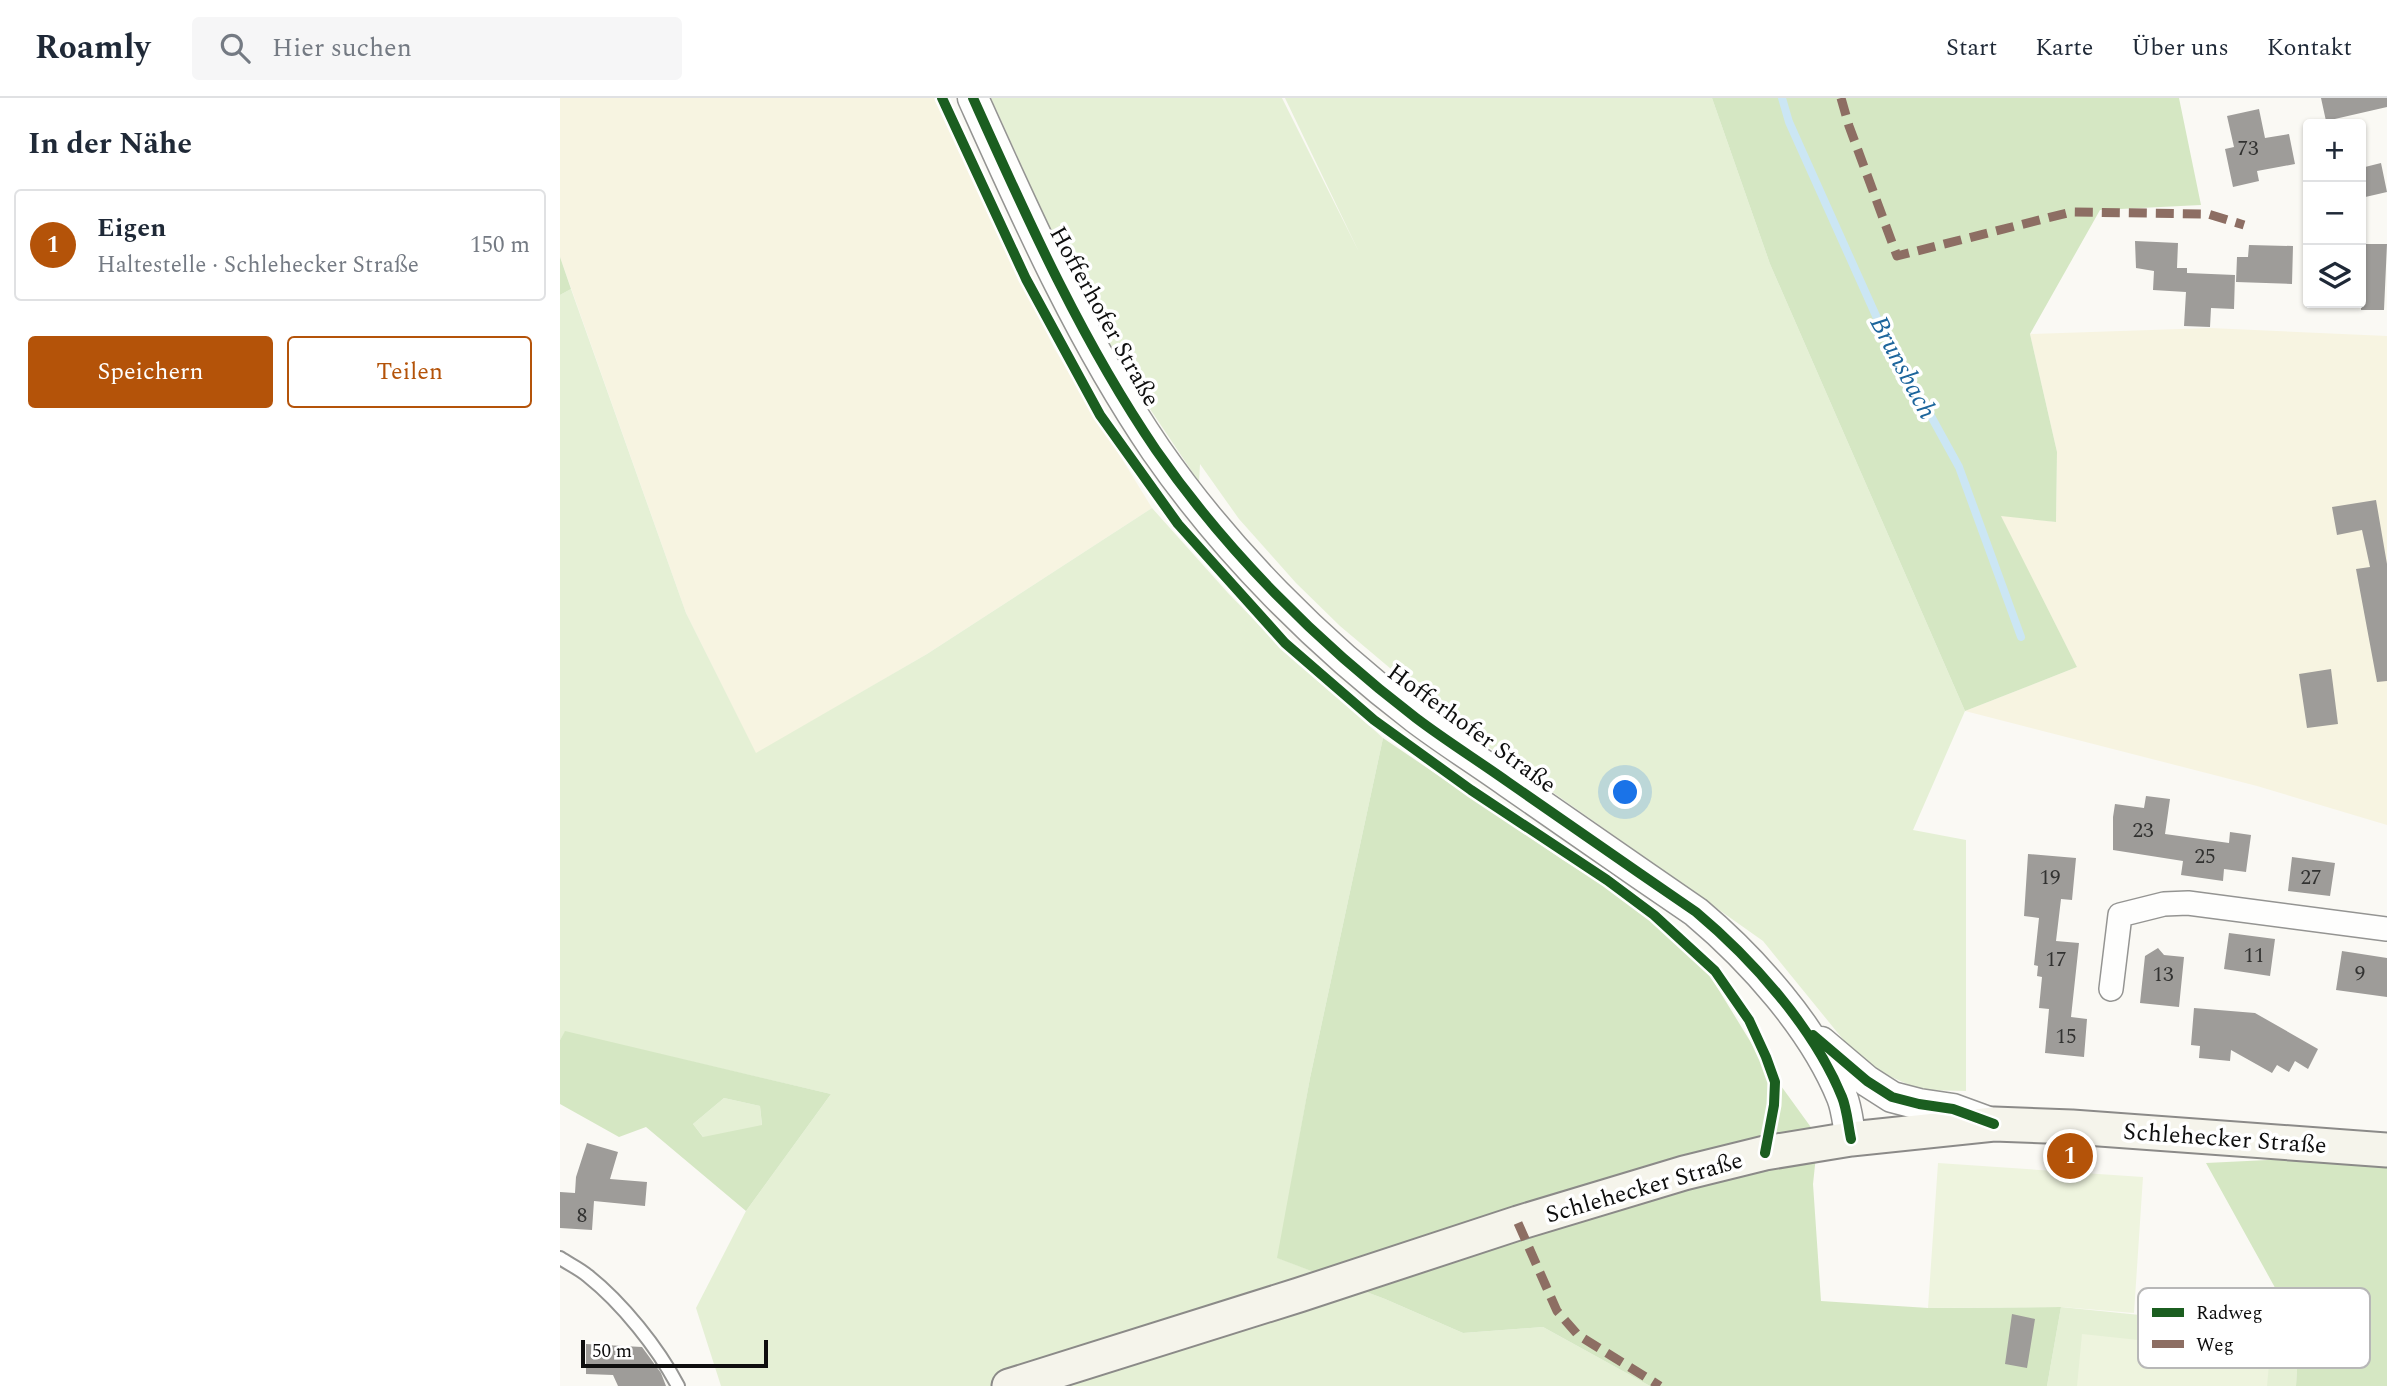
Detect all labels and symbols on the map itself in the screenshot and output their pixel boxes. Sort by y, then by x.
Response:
house number: 73 [2238,133,2259,165]
street label: Hofferhofer Straße [1040,220,1169,413]
water label: Brunsbach [1859,309,1947,426]
street label: Hofferhofer Straße [1379,655,1564,803]
your location [1608,775,1642,809]
house number: 23 [2133,815,2154,847]
house number: 25 [2195,841,2216,873]
house number: 19 [2040,862,2061,894]
house number: 27 [2301,862,2322,894]
house number: 11 [2244,940,2265,972]
house number: 17 [2046,944,2067,976]
house number: 9 [2355,958,2365,990]
house number: 13 [2153,959,2174,991]
house number: 15 [2056,1021,2077,1053]
street label: Schlehecker Straße [2122,1114,2328,1164]
pin: 1 [2047,1130,2093,1182]
street label: Schlehecker Straße [1541,1143,1747,1233]
house number: 8 [577,1200,587,1232]
legend [2138,1288,2370,1368]
text: Radweg [2196,1299,2263,1328]
text: Weg [2196,1331,2234,1360]
scale bar [581,1337,768,1369]

